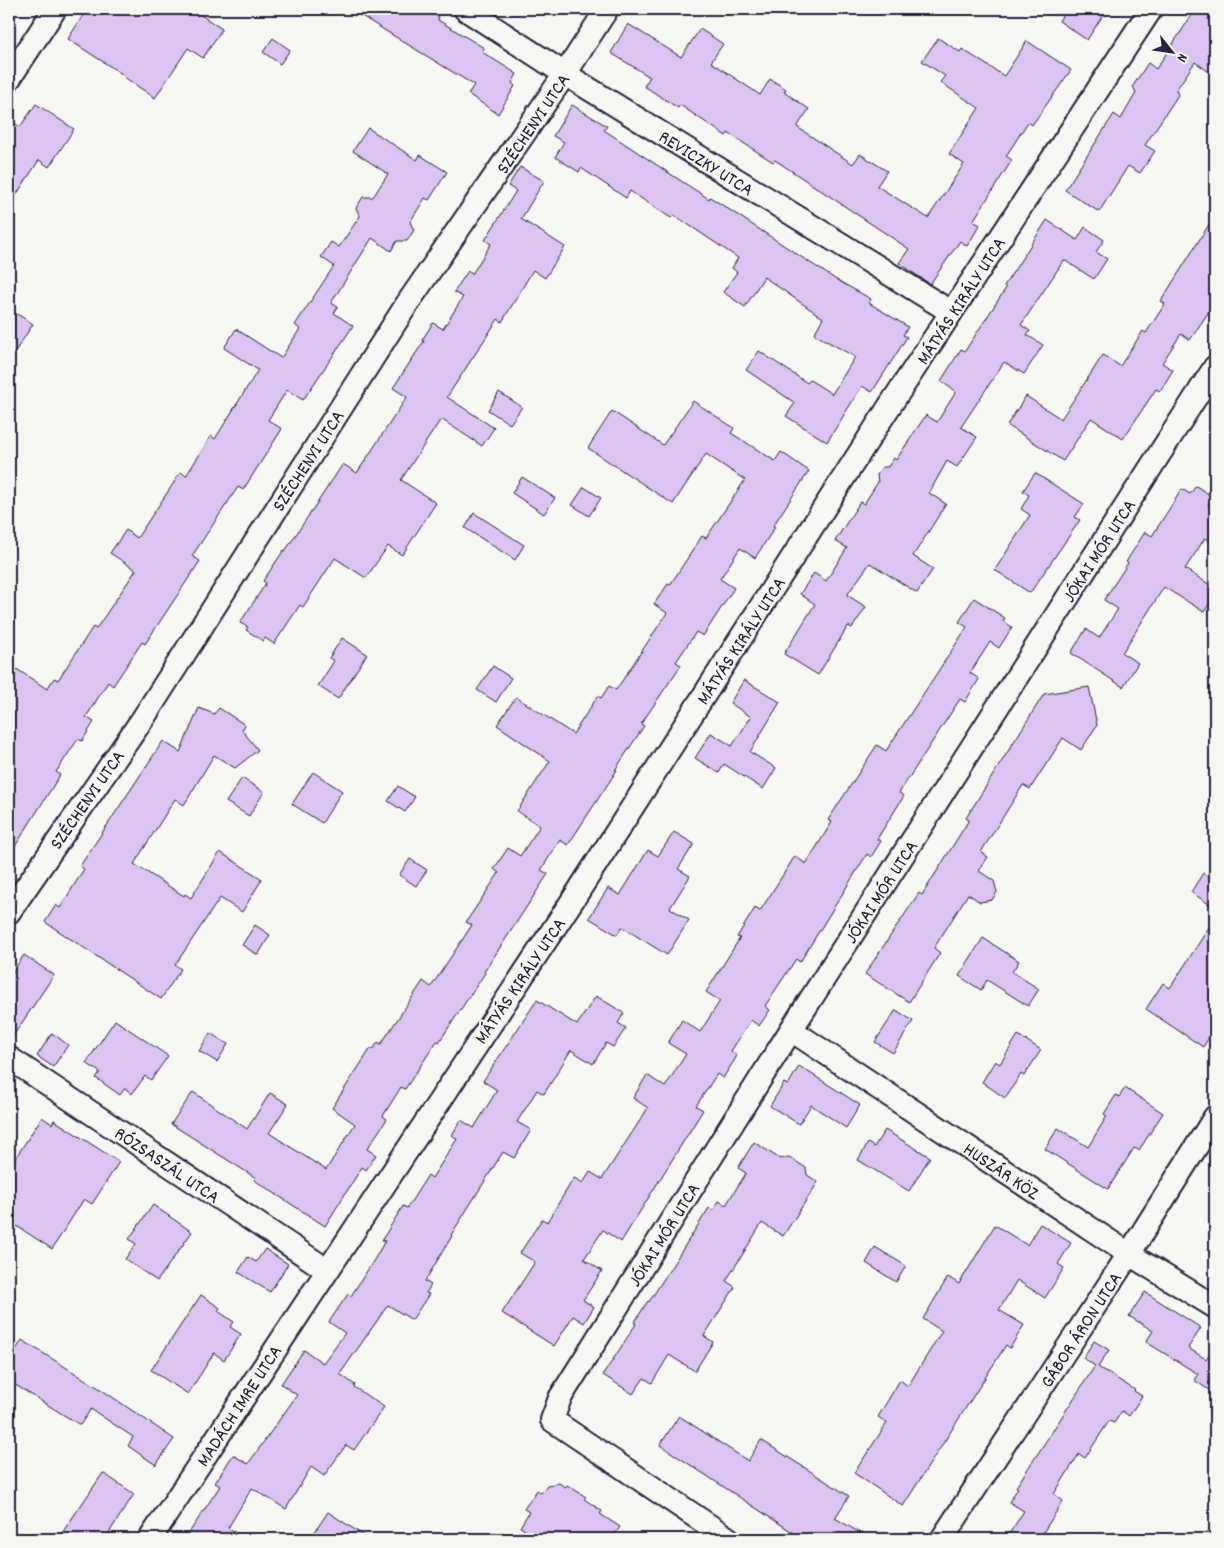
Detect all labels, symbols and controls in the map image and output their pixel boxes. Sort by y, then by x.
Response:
north arrow [1146,28,1196,78]
text: N [1171,50,1192,66]
street label: SZÉCHENYI UTCA [491,69,579,181]
street label: REVICZKY UTCA [653,125,758,205]
street label: MÁTYÁS KIRÁLY UTCA [911,233,1014,371]
street label: SZÉCHENYI UTCA [267,406,353,518]
street label: JÓKAI MÓR UTCA [1057,495,1144,609]
street label: MÁTYÁS KIRÁLY UTCA [691,573,794,711]
street label: SZÉCHENYI UTCA [44,746,133,856]
street label: JÓKAI MÓR UTCA [839,836,926,950]
street label: MÁTYÁS KIRÁLY UTCA [469,913,574,1051]
street label: RÓZSASZÁL UTCA [108,1122,224,1212]
street label: HUSZÁR KÖZ [957,1138,1044,1209]
street label: JÓKAI MÓR UTCA [623,1179,709,1293]
street label: GÁBOR ÁRON UTCA [1035,1268,1131,1394]
street label: MADÁCH IMRE UTCA [191,1341,290,1473]

